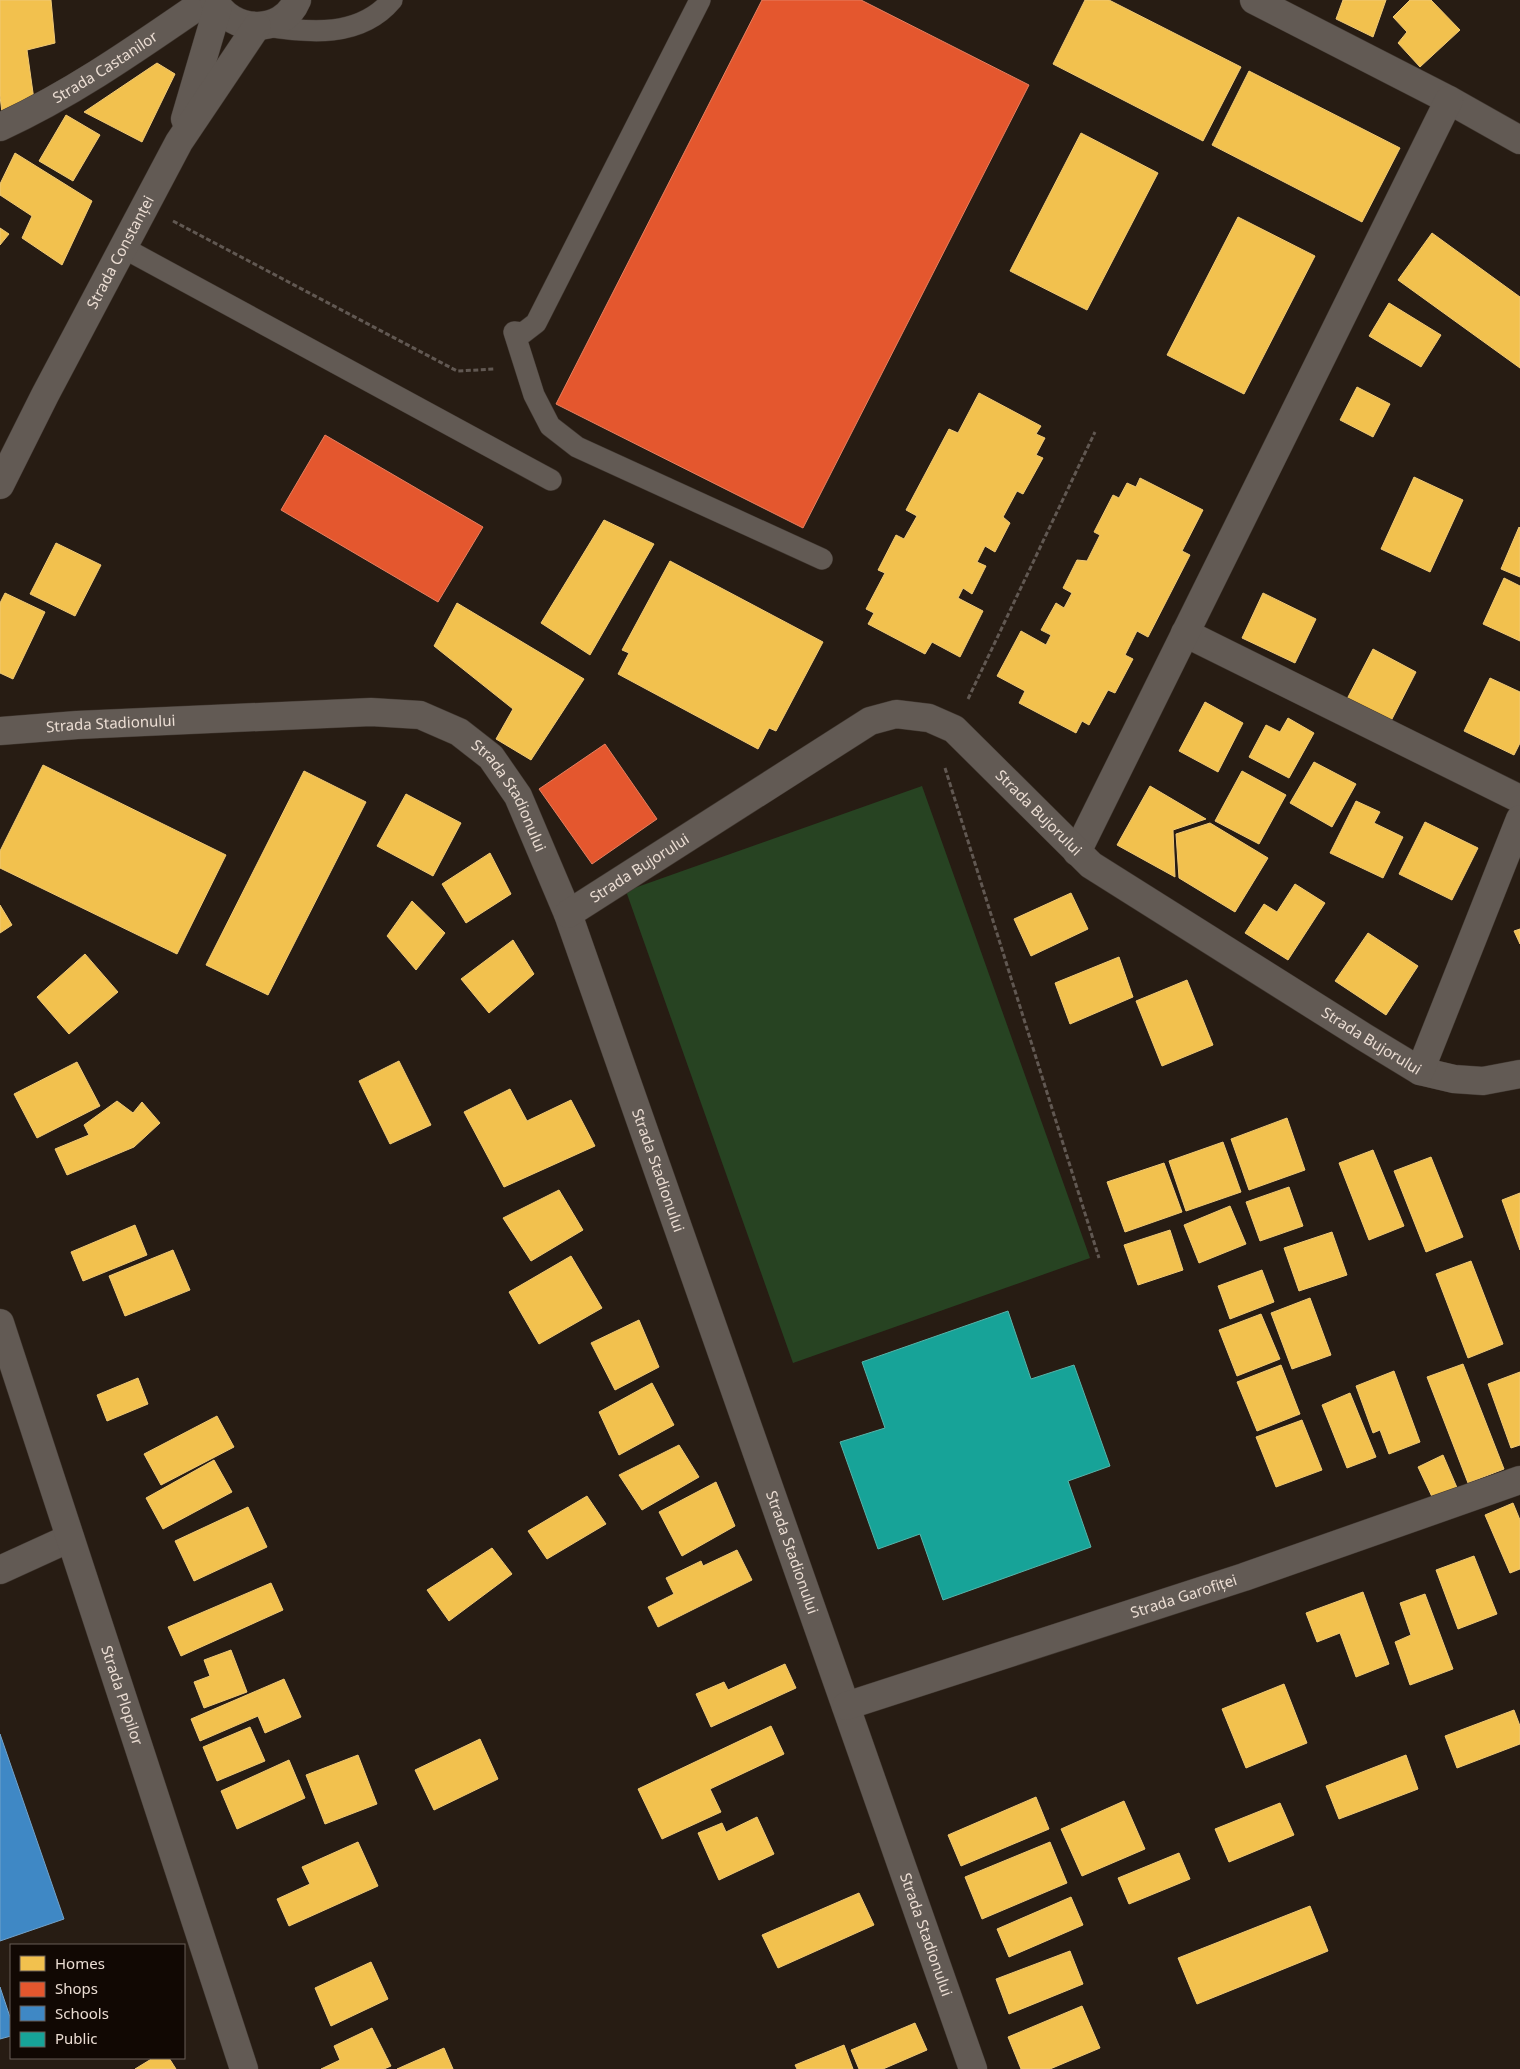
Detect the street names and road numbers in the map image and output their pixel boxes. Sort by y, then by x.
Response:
street label: Strada Castanilor [49,26,161,107]
street label: Strada Constanței [81,192,158,312]
street label: Strada Stadionului [45,710,176,736]
street label: Strada Stadionului [468,734,551,854]
street label: Strada Bujorului [992,765,1087,859]
street label: Strada Bujorului [586,828,693,907]
street label: Strada Bujorului [1318,1002,1426,1079]
street label: Strada Stadionului [628,1106,690,1234]
street label: Strada Stadionului [762,1488,824,1617]
street label: Strada Garofiței [1128,1569,1239,1622]
street label: Strada Plopilor [97,1643,148,1748]
street label: Strada Stadionului [896,1870,958,1999]

